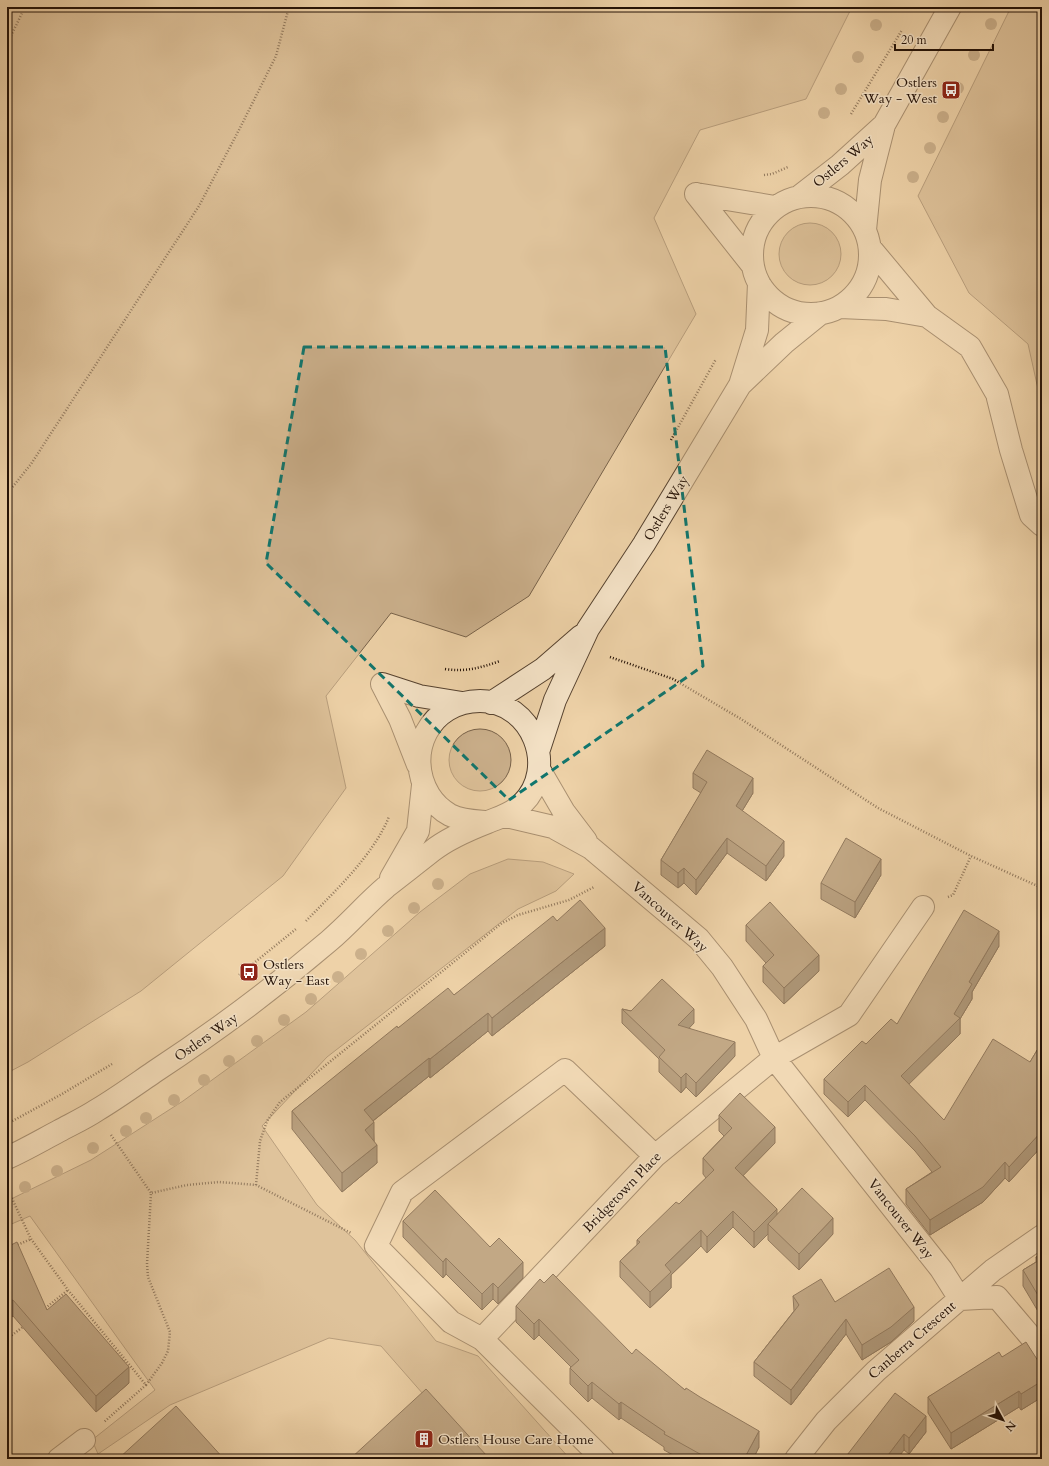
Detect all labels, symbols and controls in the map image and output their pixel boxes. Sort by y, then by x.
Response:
scale bar [895,26,993,52]
text: 20 m [901,32,928,48]
place label: Ostlers Way - West [862,73,938,108]
bus stop icon: Ostlers Way - West [940,79,962,101]
street label: Ostlers Way [809,130,878,192]
street label: Ostlers Way [639,471,693,544]
street label: Vancouver Way [628,877,713,957]
place label: Ostlers Way - East [262,955,330,990]
bus stop icon: Ostlers Way - East [238,961,260,983]
street label: Ostlers Way [170,1008,242,1066]
street label: Bridgetown Place [578,1147,666,1237]
street label: Vancouver Way [864,1175,939,1264]
street label: Canberra Crescent [864,1296,960,1383]
north arrow [983,1400,1023,1440]
text: N [1001,1418,1019,1435]
building icon: Ostlers House Care Home [413,1428,435,1450]
place label: Ostlers House Care Home [438,1430,594,1449]

